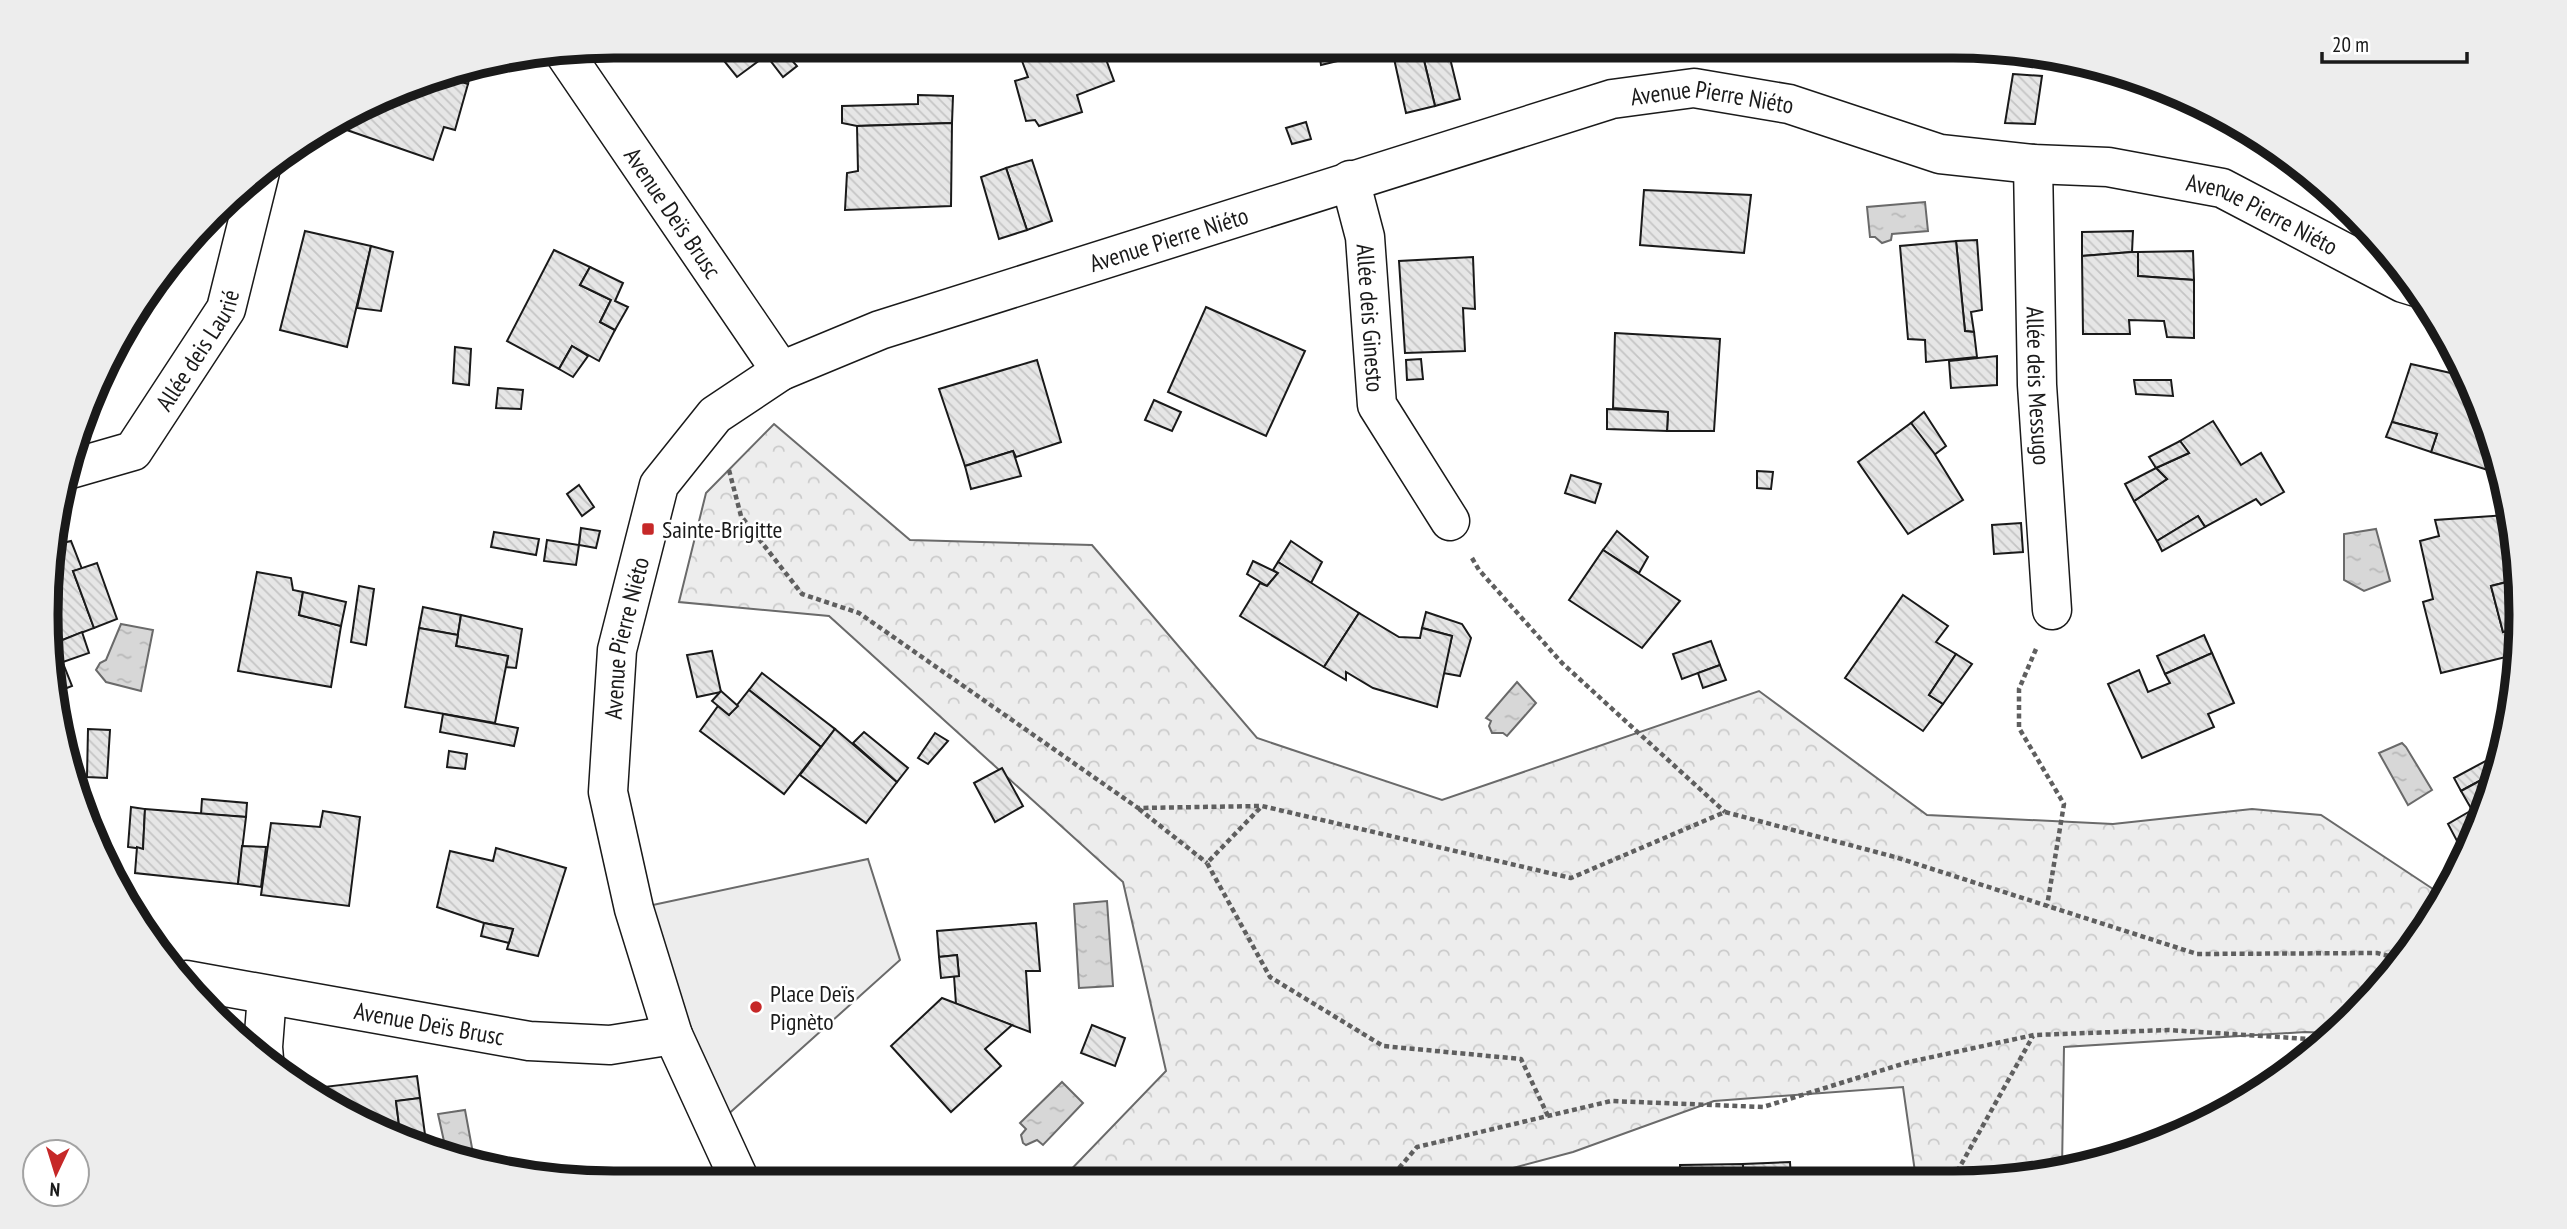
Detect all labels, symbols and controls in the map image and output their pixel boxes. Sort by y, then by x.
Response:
scale bar [2322,21,2467,65]
text: 20 m [2332,31,2369,58]
street label: Avenue Pierre Niéto [1628,72,1796,120]
street label: Avenue Deïs Brusc [618,141,729,284]
street label: Avenue Pierre Niéto [2184,166,2343,262]
street label: Avenue Pierre Niéto [1085,199,1252,278]
street label: Allée deis Ginesto [1350,243,1392,393]
street label: Allée deis Laurié [148,287,246,416]
street label: Allée deis Messugo [2020,306,2058,466]
place label: Sainte-Brigitte [662,514,783,545]
marker: Sainte-Brigitte [640,521,656,537]
street label: Avenue Pierre Niéto [597,554,656,720]
place label: Place Deïs Pignèto [770,978,855,1037]
street label: Avenue Deïs Brusc [352,995,507,1052]
marker: Place Deïs Pignèto [748,999,764,1015]
north arrow [21,1138,91,1208]
text: N [49,1178,61,1202]

